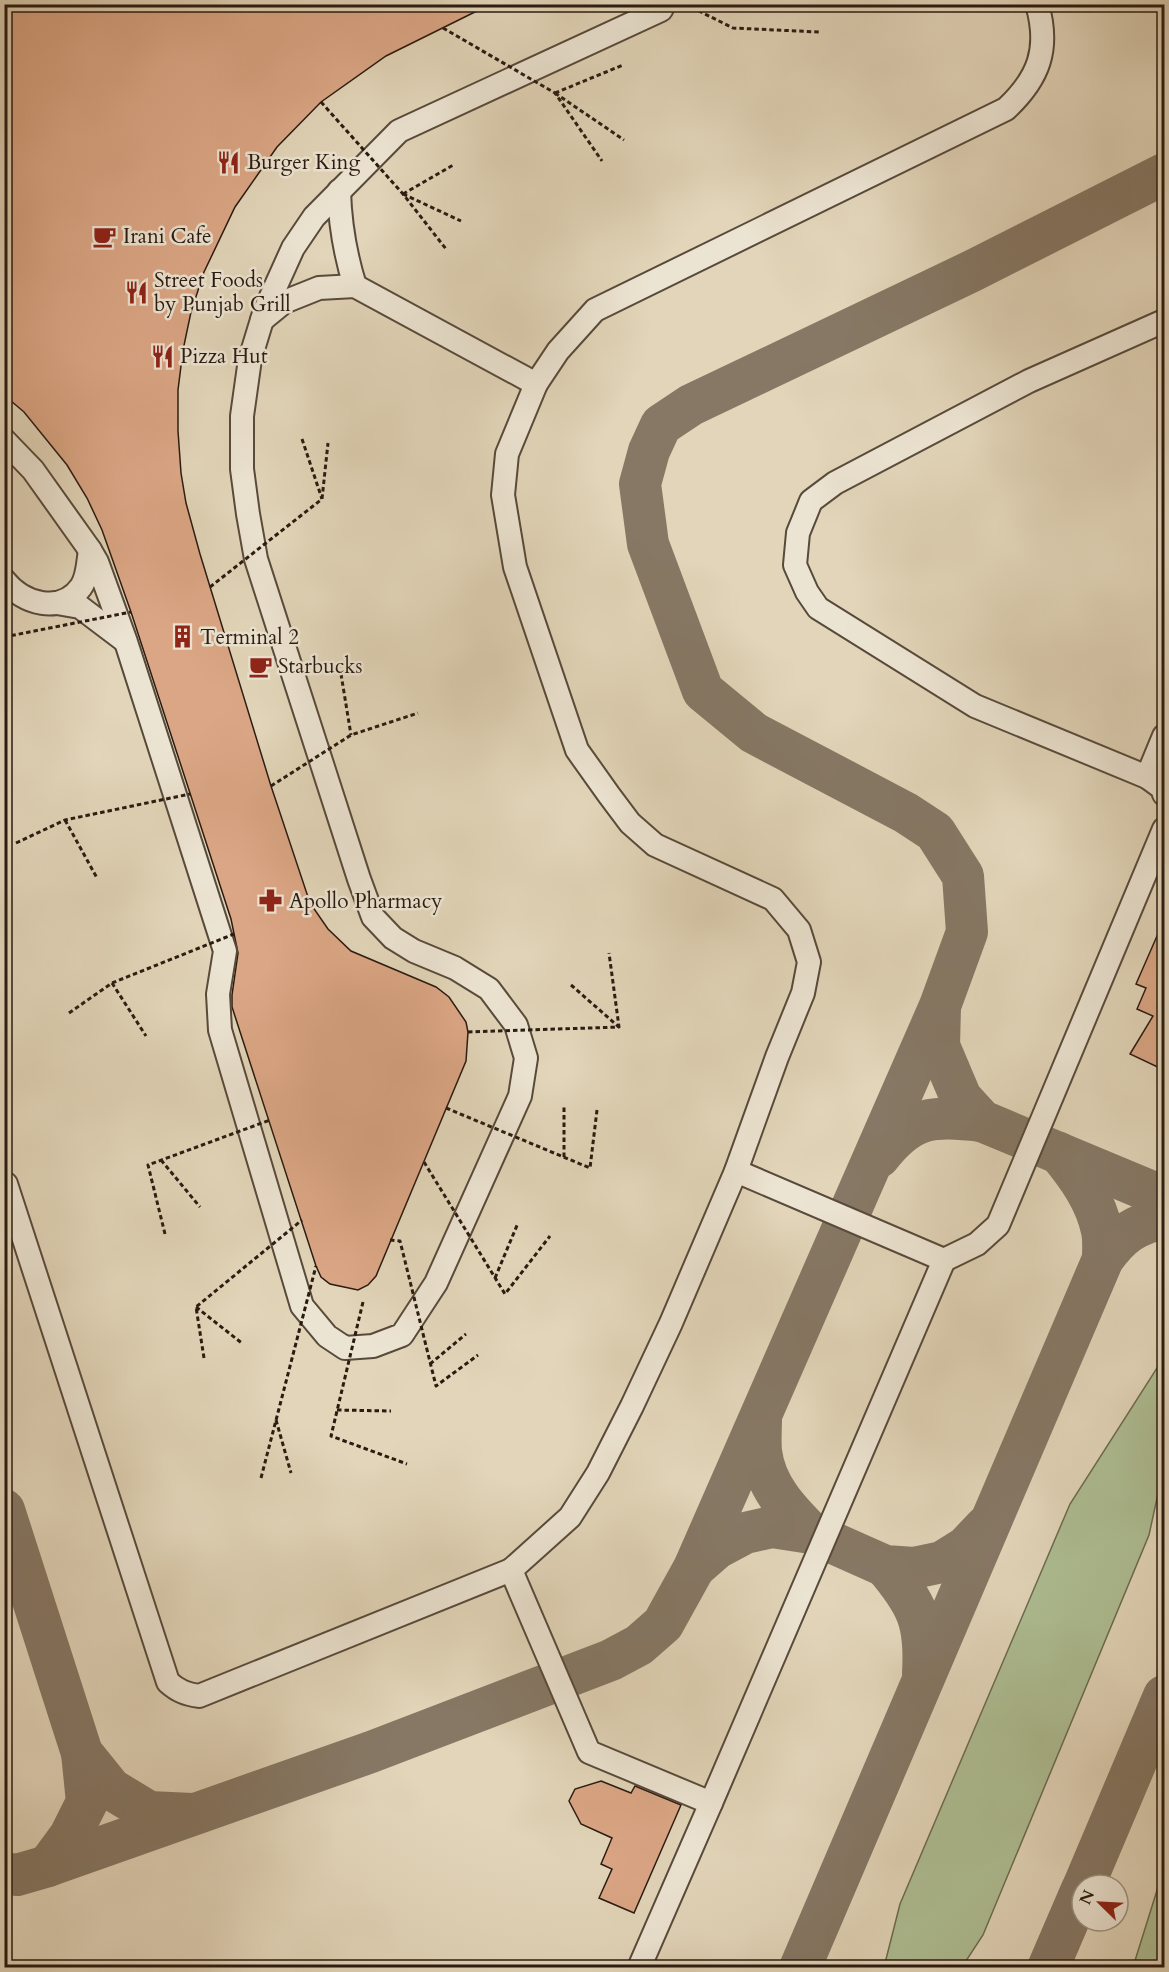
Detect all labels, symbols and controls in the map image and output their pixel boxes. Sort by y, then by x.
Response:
place label: Burger King [247,148,361,177]
restaurant icon: Burger King [216,149,242,175]
place label: Irani Cafe [123,222,211,251]
cafe icon: Irani Cafe [92,223,118,249]
place label: Street Foods by Punjab Grill [154,266,291,319]
restaurant icon: Street Foods by Punjab Grill [123,279,149,305]
place label: Pizza Hut [180,342,268,371]
restaurant icon: Pizza Hut [149,343,175,369]
place label: Terminal 2 [200,623,299,652]
building icon: Terminal 2 [169,624,195,650]
place label: Starbucks [278,652,363,681]
cafe icon: Starbucks [247,653,273,679]
place label: Apollo Pharmacy [289,887,442,916]
pharmacy icon: Apollo Pharmacy [258,888,284,914]
north arrow [1070,1873,1130,1933]
text: N [1074,1886,1100,1908]

